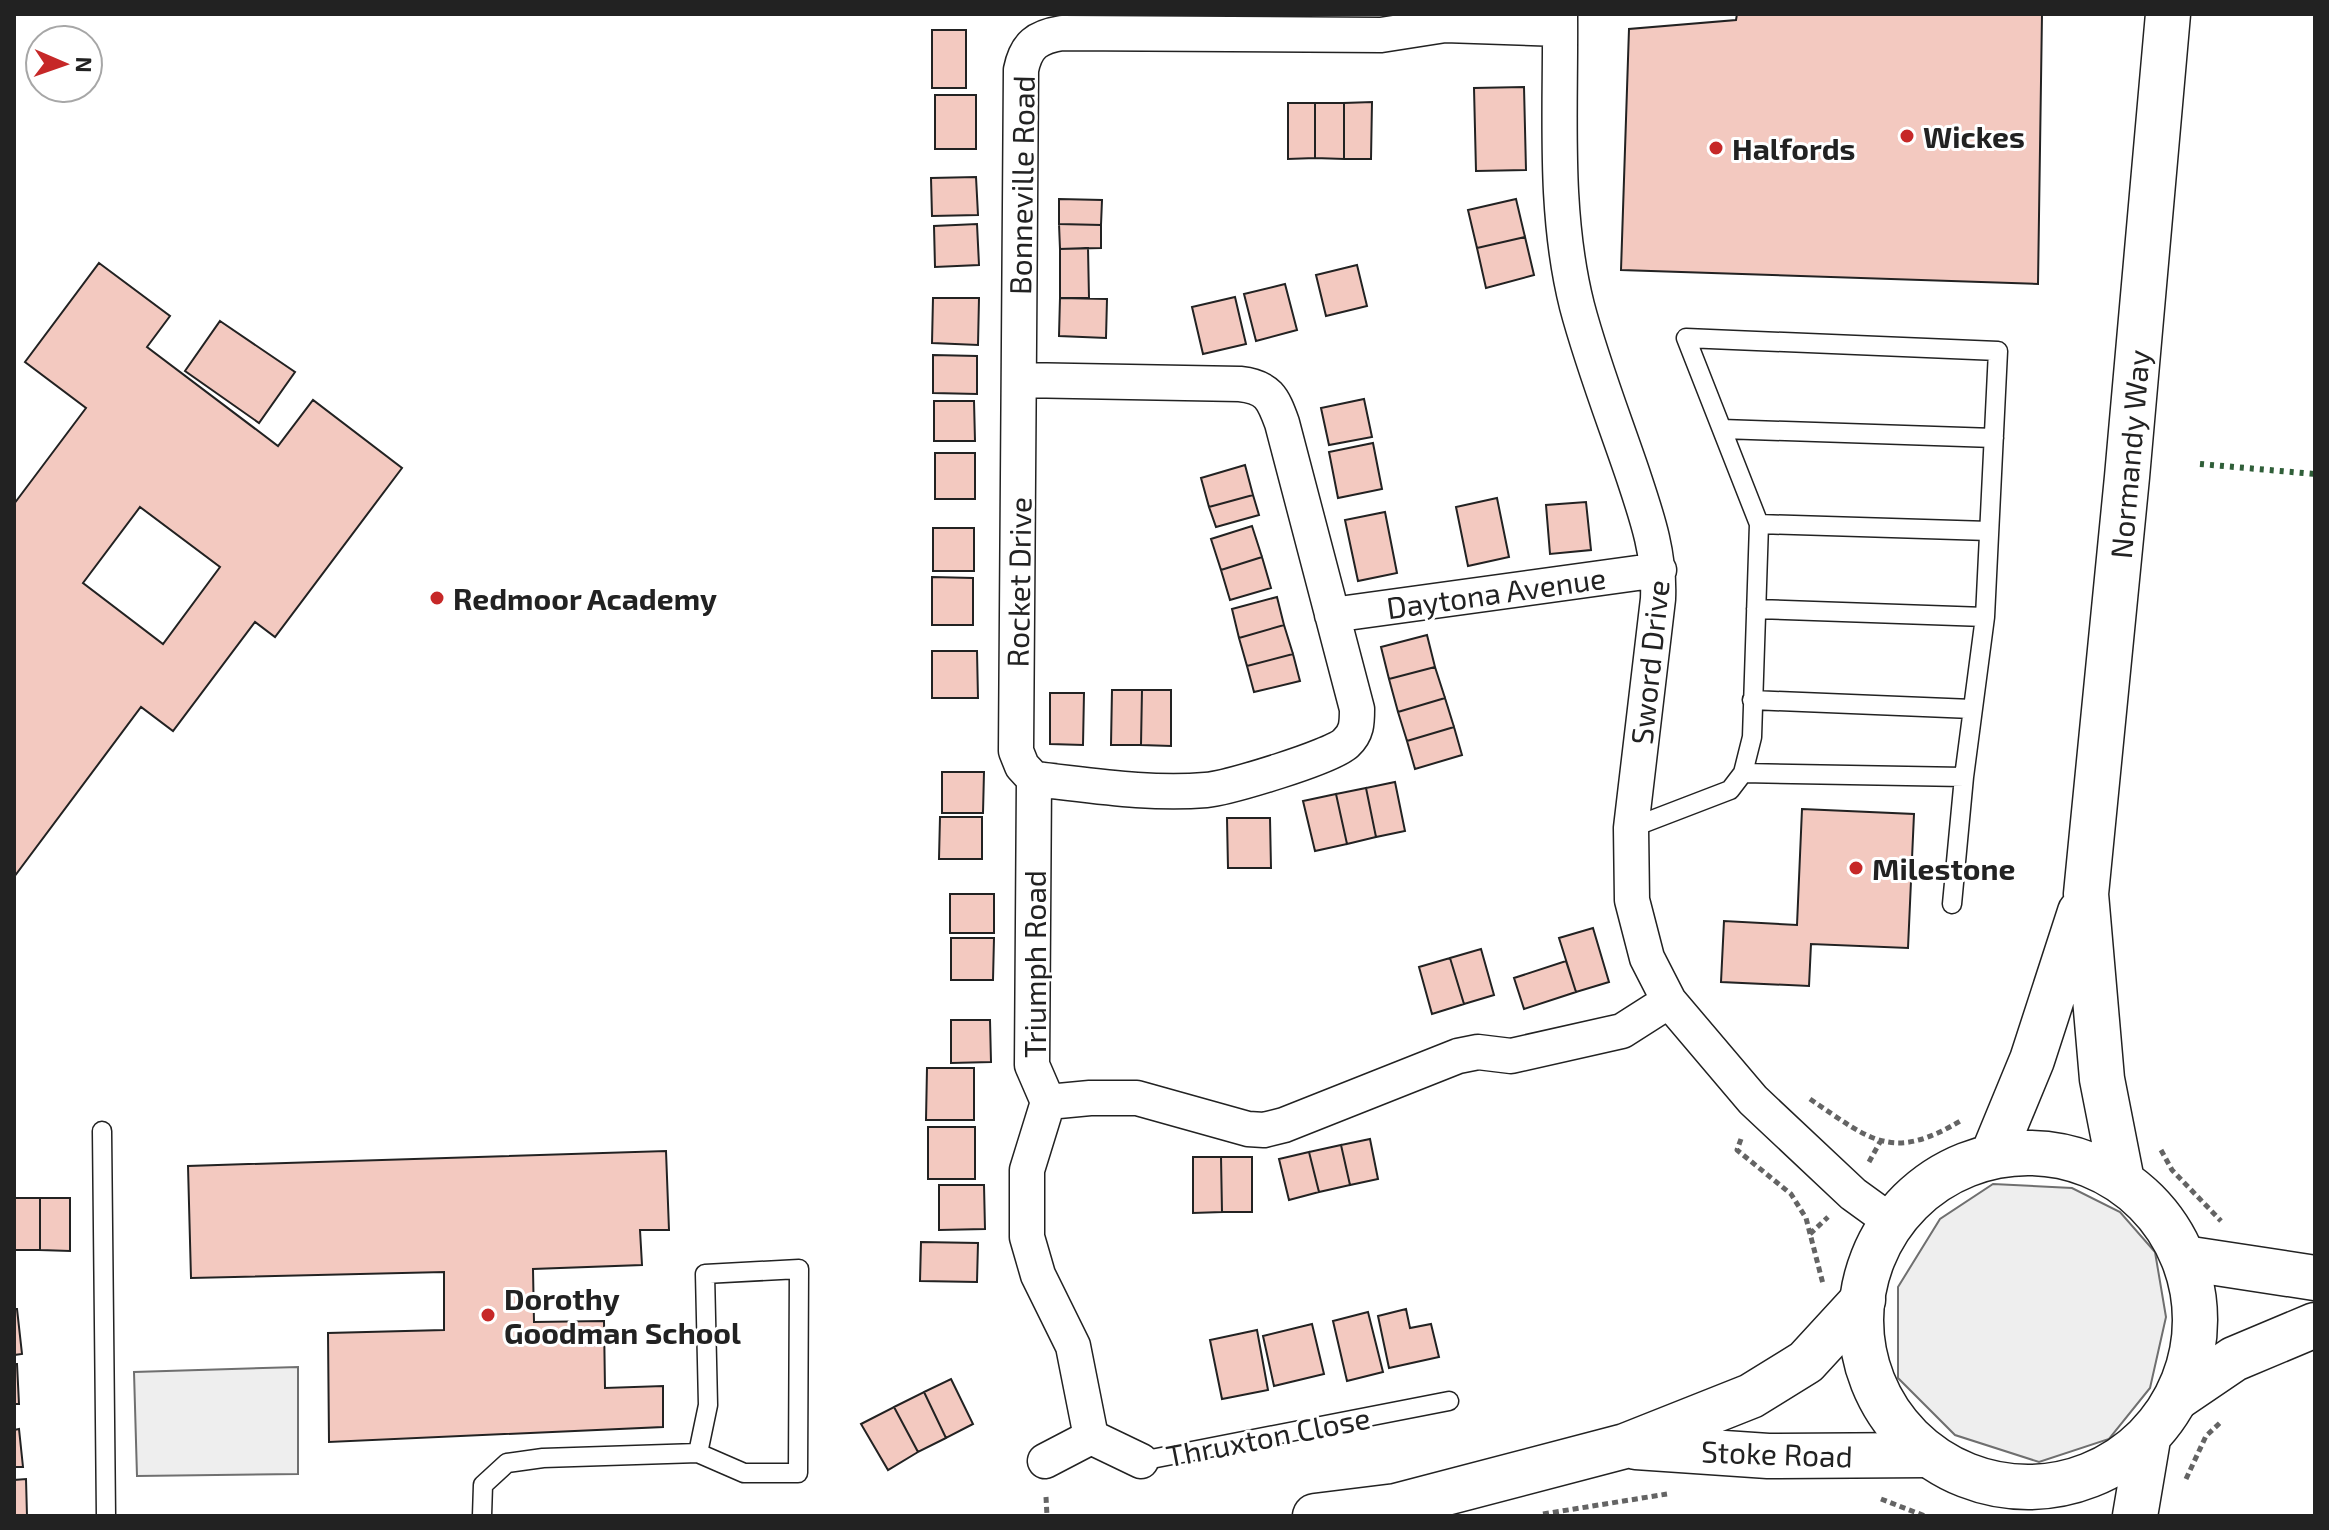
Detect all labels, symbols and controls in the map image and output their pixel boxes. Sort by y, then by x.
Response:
north arrow [24,24,104,104]
text: N [72,56,98,73]
street label: Bonneville Road [1001,75,1041,295]
place label: Wickes [1923,118,2025,154]
marker: Wickes [1898,127,1916,145]
place label: Halfords [1732,130,1856,166]
marker: Halfords [1707,139,1725,157]
street label: Normandy Way [2102,348,2156,560]
street label: Rocket Drive [999,497,1037,667]
street label: Daytona Avenue [1384,559,1608,625]
street label: Sword Drive [1622,578,1676,746]
place label: Redmoor Academy [453,580,717,617]
marker: Redmoor Academy [428,589,446,607]
place label: Milestone [1872,850,2015,886]
marker: Milestone [1847,859,1865,877]
street label: Triumph Road [1016,870,1052,1058]
place label: Dorothy Goodman School [504,1280,741,1350]
marker: Dorothy Goodman School [479,1306,497,1324]
street label: Thruxton Close [1163,1399,1373,1473]
street label: Stoke Road [1700,1432,1854,1474]

